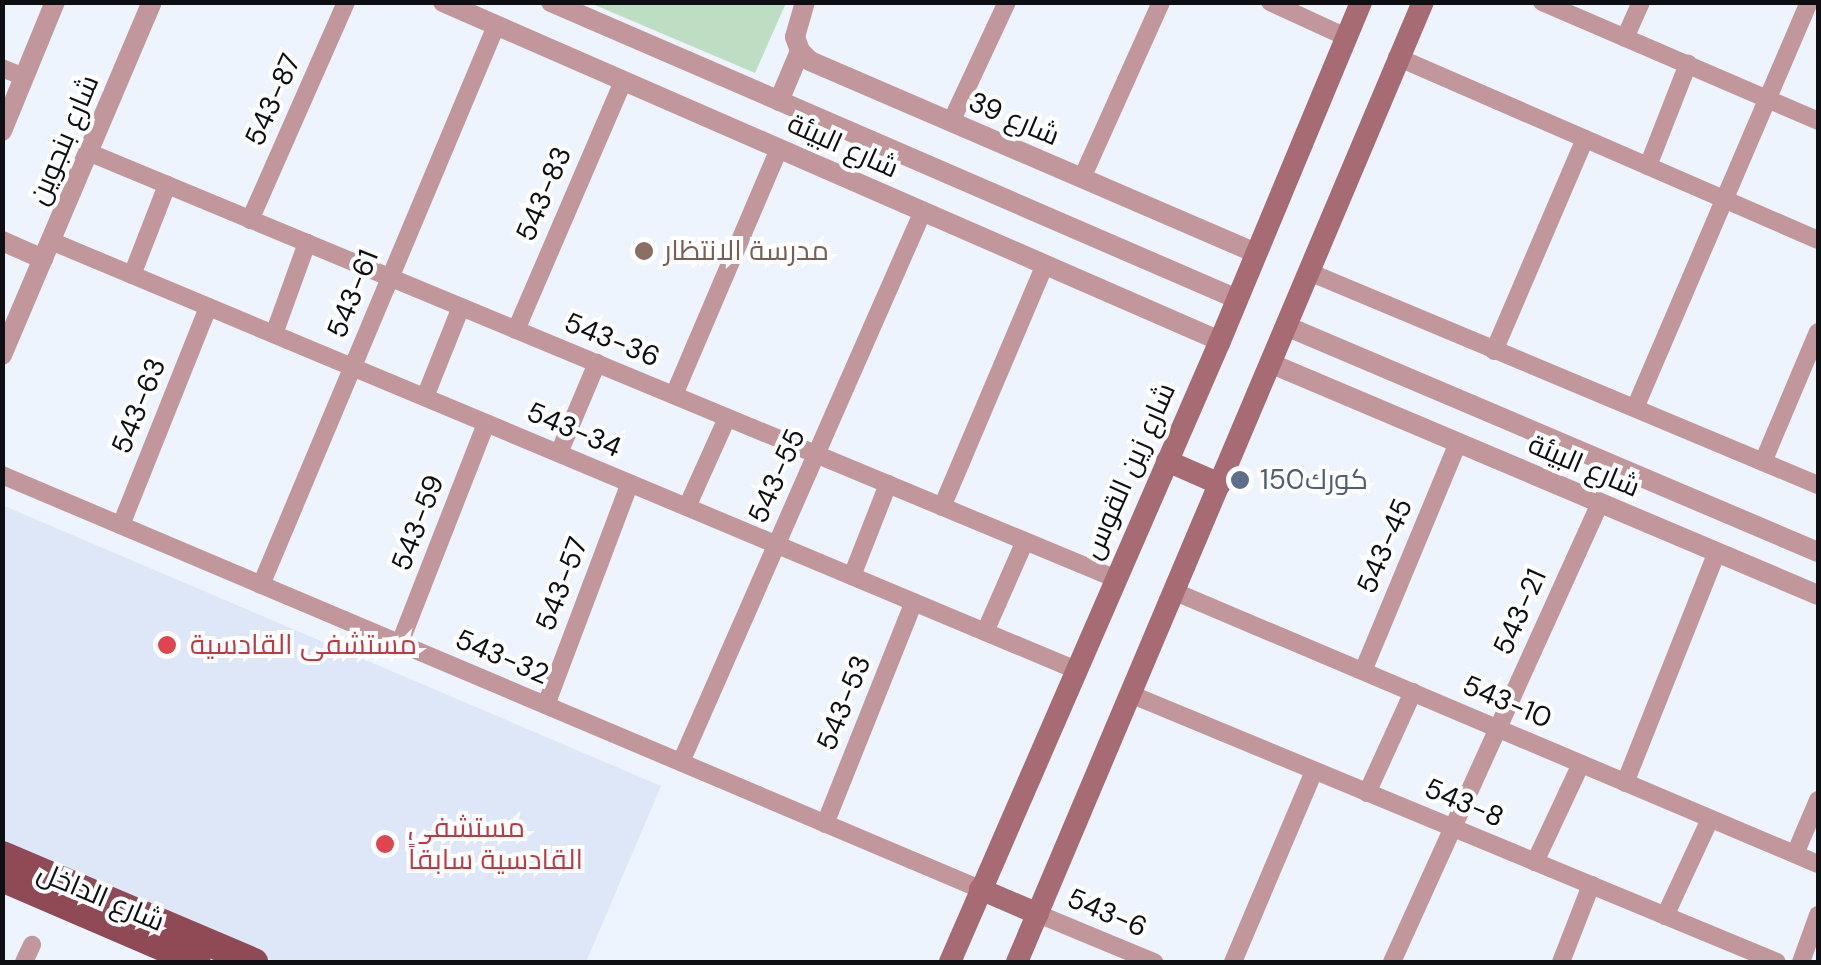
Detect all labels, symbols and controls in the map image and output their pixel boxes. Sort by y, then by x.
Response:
street label: 543-87 [238,49,308,151]
street label: شارع بنجوين [22,70,106,210]
street label: شارع 39 [964,85,1064,153]
street label: شارع البيئة [782,107,904,185]
street label: 543-83 [509,142,579,246]
place label: مدرسة الانتظار [664,234,829,268]
marker: مدرسة الانتظار [633,240,655,262]
street label: 543-61 [320,245,386,343]
street label: 543-36 [559,306,665,374]
street label: 543-63 [105,353,173,459]
street label: شارع زين القوس [1075,378,1183,564]
street label: 543-34 [522,395,626,465]
street label: 543-55 [741,424,813,528]
street label: شارع البيئة [1523,428,1645,504]
place label: كورك150 [1260,463,1368,497]
marker: كورك150 [1229,469,1251,491]
street label: 543-59 [384,470,452,576]
street label: 543-45 [1350,493,1420,599]
street label: 543-57 [529,533,595,635]
street label: 543-21 [1486,564,1554,660]
street label: 543-32 [450,622,554,692]
place label: مستشفى القادسية [190,628,417,662]
marker: مستشفى القادسية [154,632,180,658]
street label: 543-53 [810,651,878,755]
street label: 543-10 [1457,668,1557,736]
street label: 543-8 [1419,771,1509,835]
place label: مستشفى القادسية سابقاً [408,811,583,877]
marker: مستشفى القادسية سابقاً [372,831,398,857]
street label: شارع الداخل [33,855,169,939]
street label: 543-6 [1062,881,1152,945]

